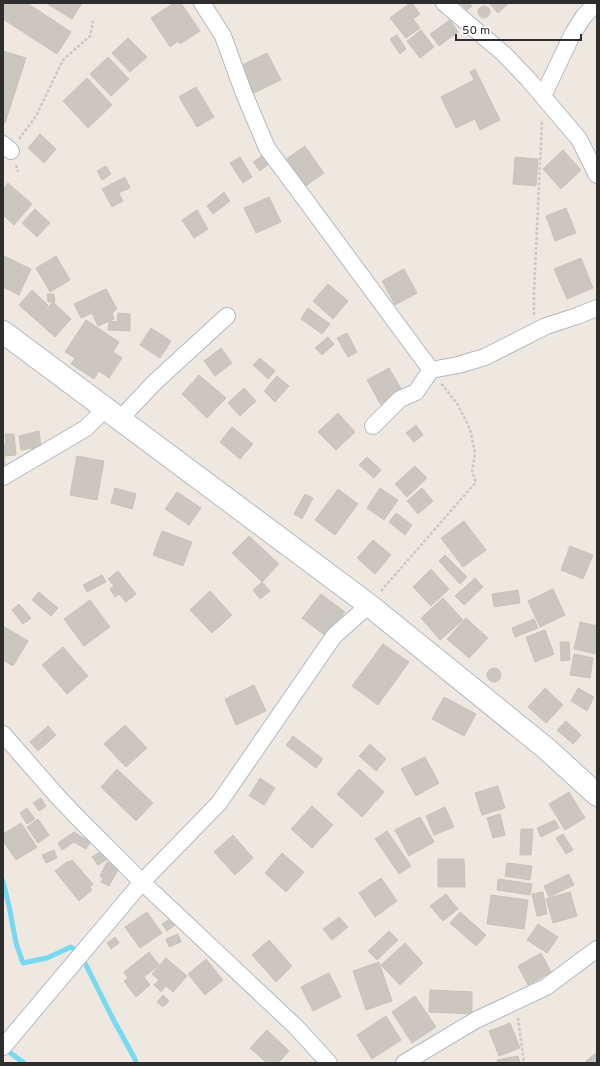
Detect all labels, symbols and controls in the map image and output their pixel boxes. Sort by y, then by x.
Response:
scale bar [456,16,581,42]
text: 50 m [462,23,490,39]

